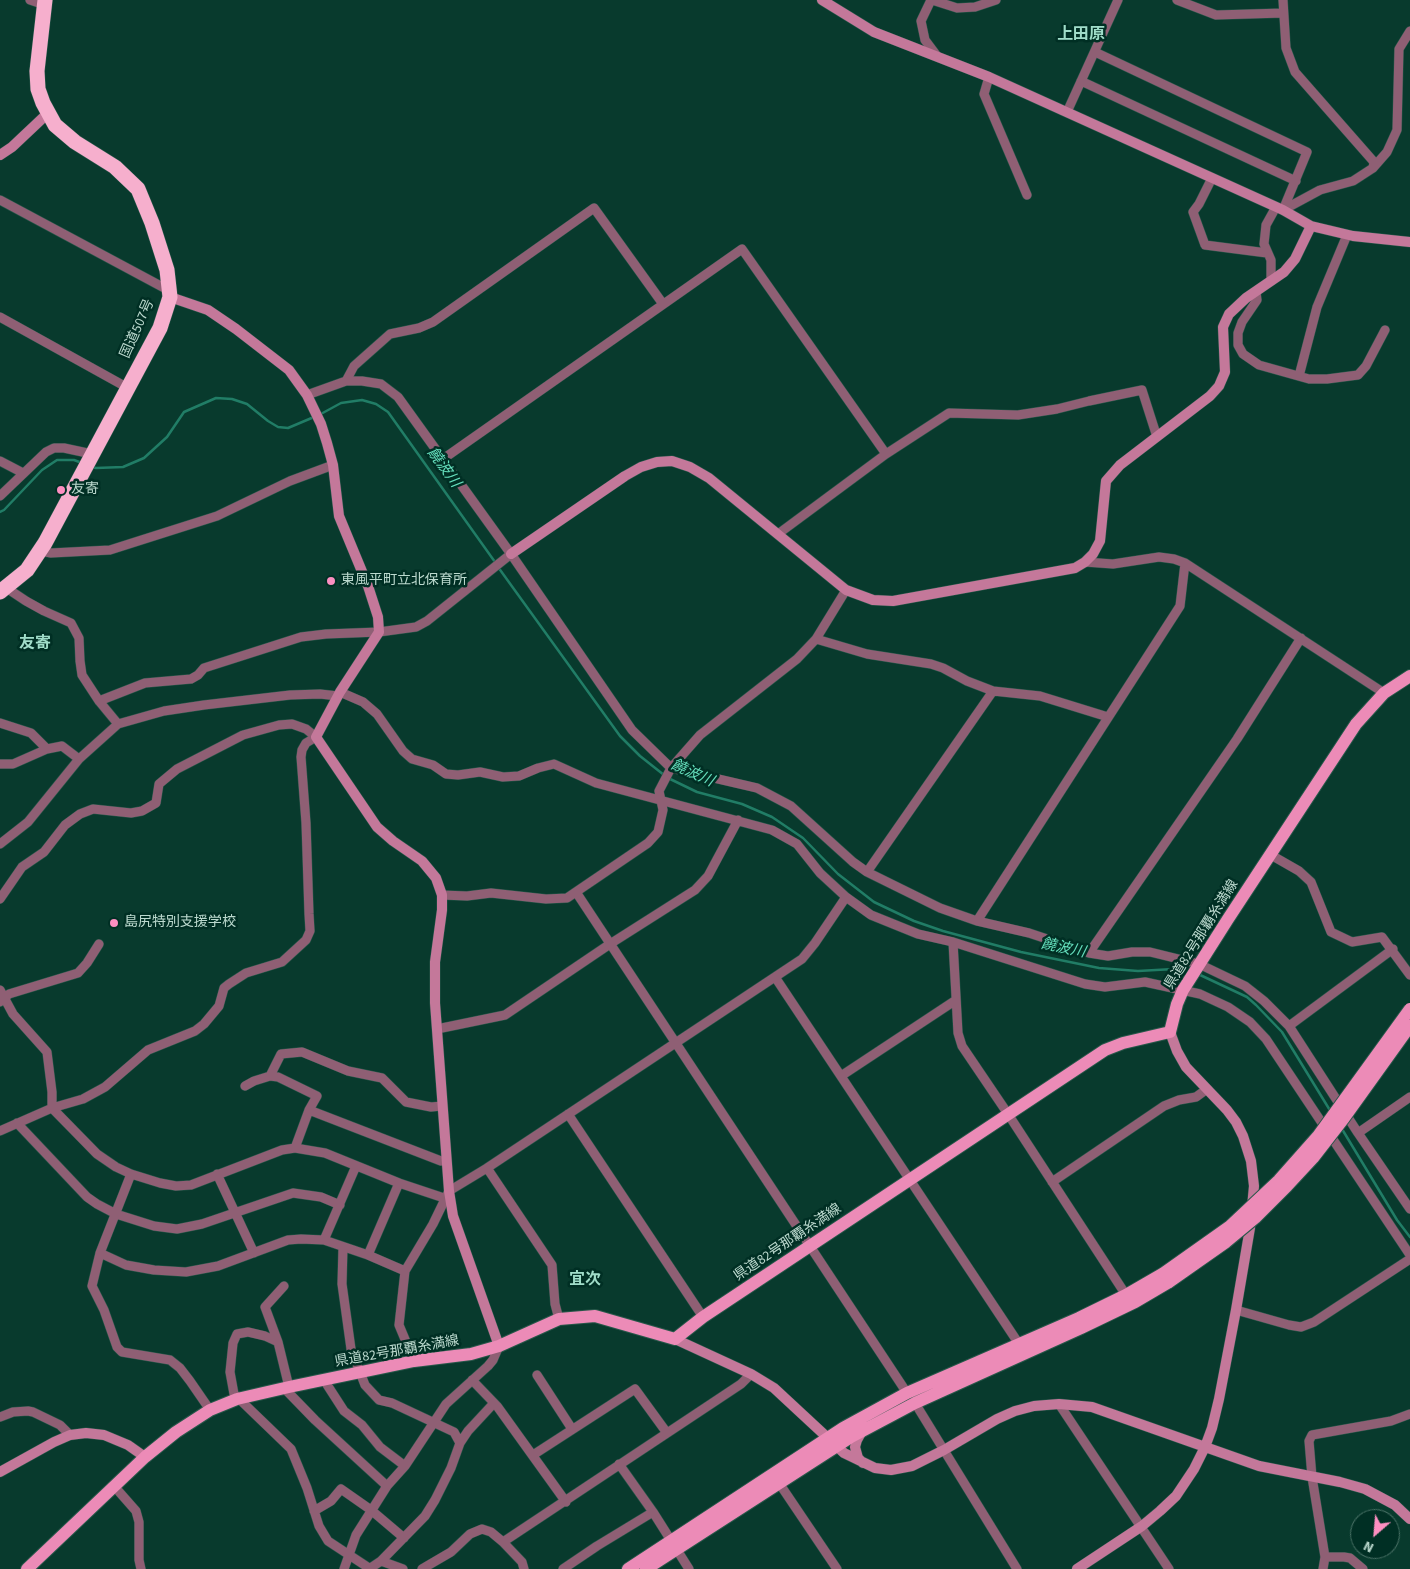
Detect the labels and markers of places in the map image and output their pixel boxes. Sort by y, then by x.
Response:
place label: 友寄 [71,482,99,498]
marker: 友寄 [55,484,67,496]
place label: 東風平町立北保育所 [341,573,467,589]
marker: 東風平町立北保育所 [325,575,337,587]
place label: 島尻特別支援学校 [124,915,236,931]
marker: 島尻特別支援学校 [108,917,120,929]

